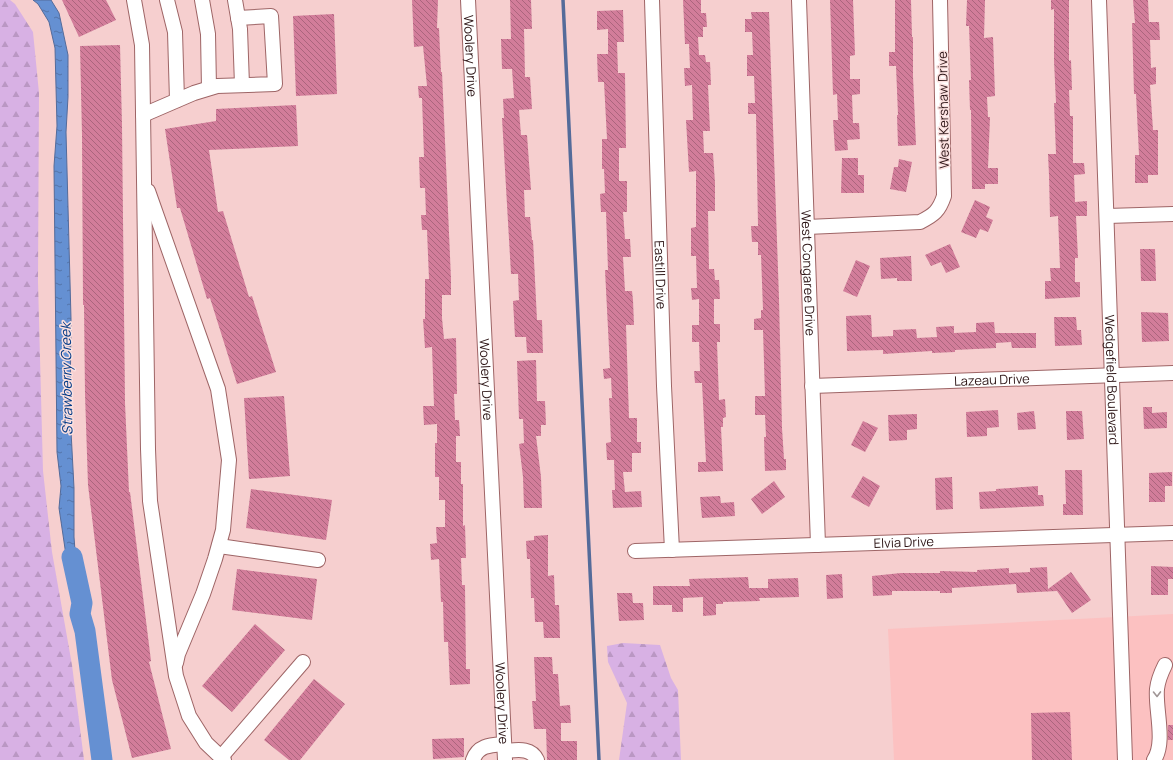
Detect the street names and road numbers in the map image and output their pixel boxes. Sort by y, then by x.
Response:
street label: Woolery Drive [460,15,482,98]
street label: West Kershaw Drive [933,51,953,169]
street label: West Congaree Drive [797,209,820,337]
street label: Eastill Drive [650,240,671,310]
street label: Wedgefield Boulevard [1101,314,1123,445]
street label: Woolery Drive [475,338,497,421]
street label: Lazeau Drive [954,369,1030,390]
street label: Elvia Drive [873,532,935,552]
street label: Woolery Drive [491,662,513,745]

